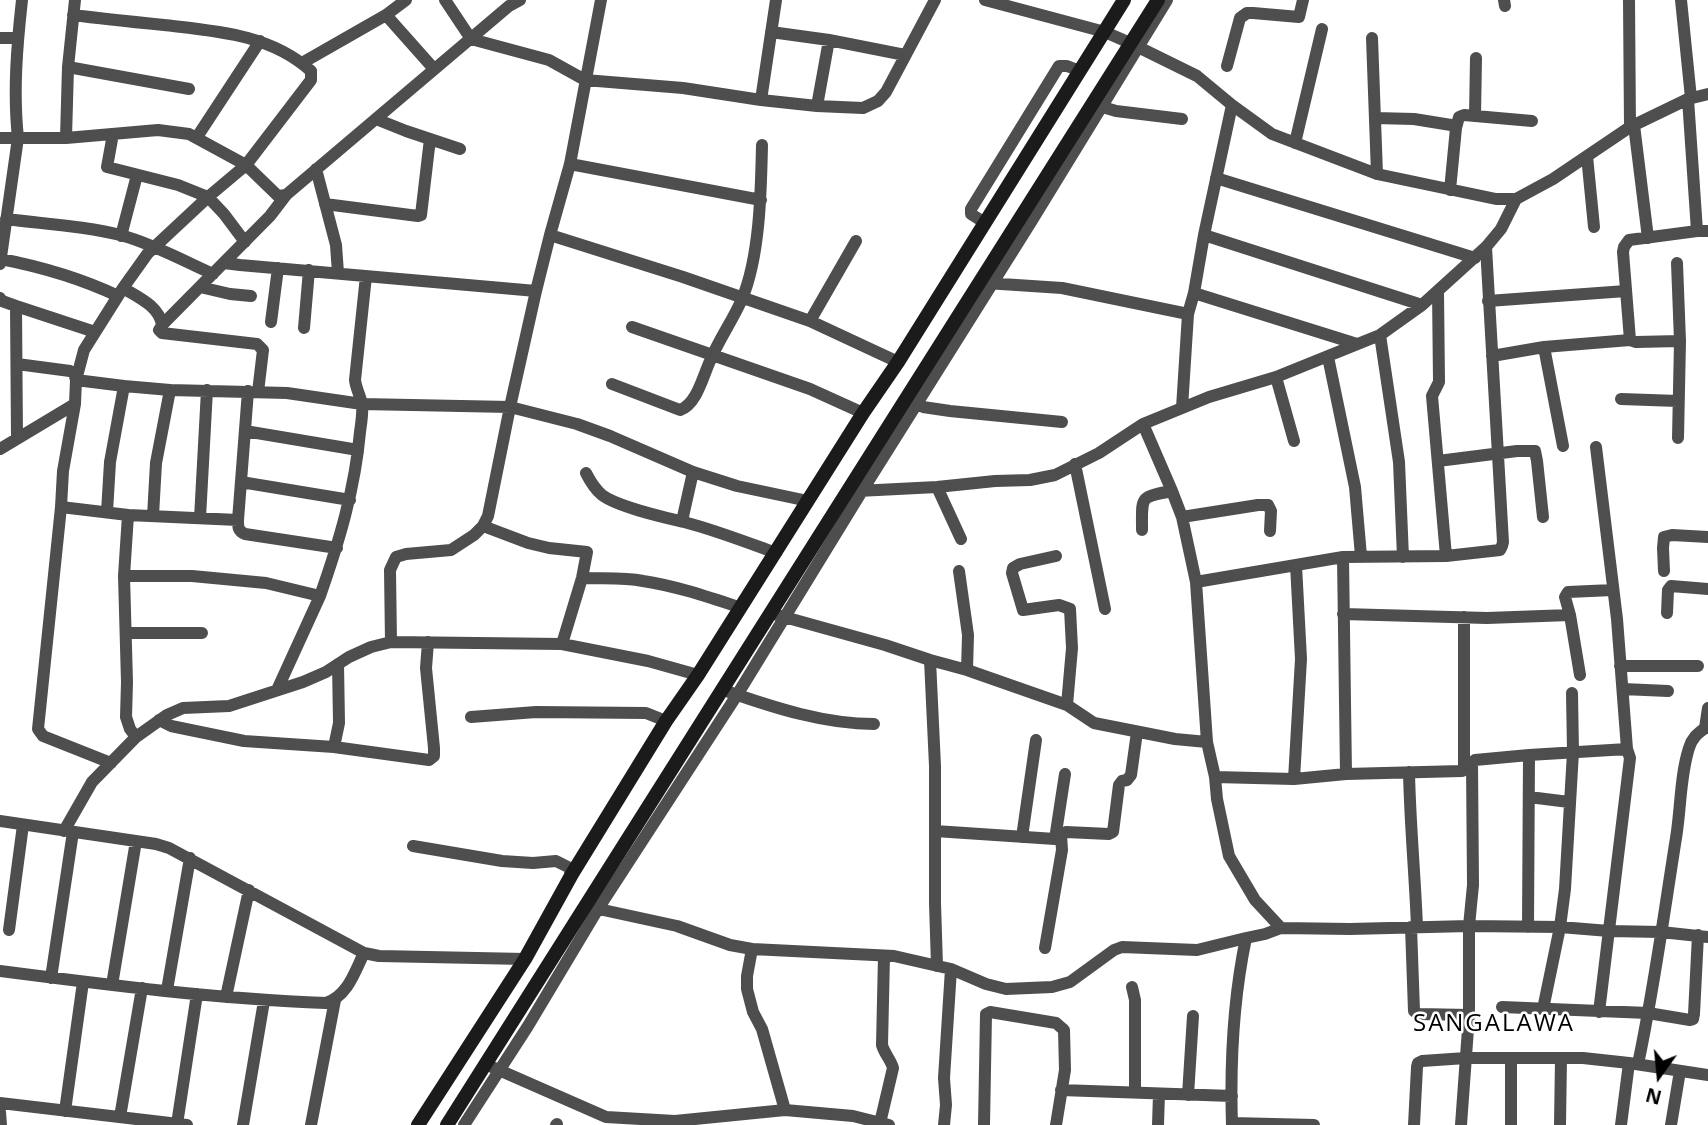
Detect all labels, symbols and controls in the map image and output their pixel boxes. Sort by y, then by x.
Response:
district label: SANGALAWA [1414,1010,1574,1038]
north arrow [1624,1041,1694,1111]
text: N [1643,1082,1664,1111]

